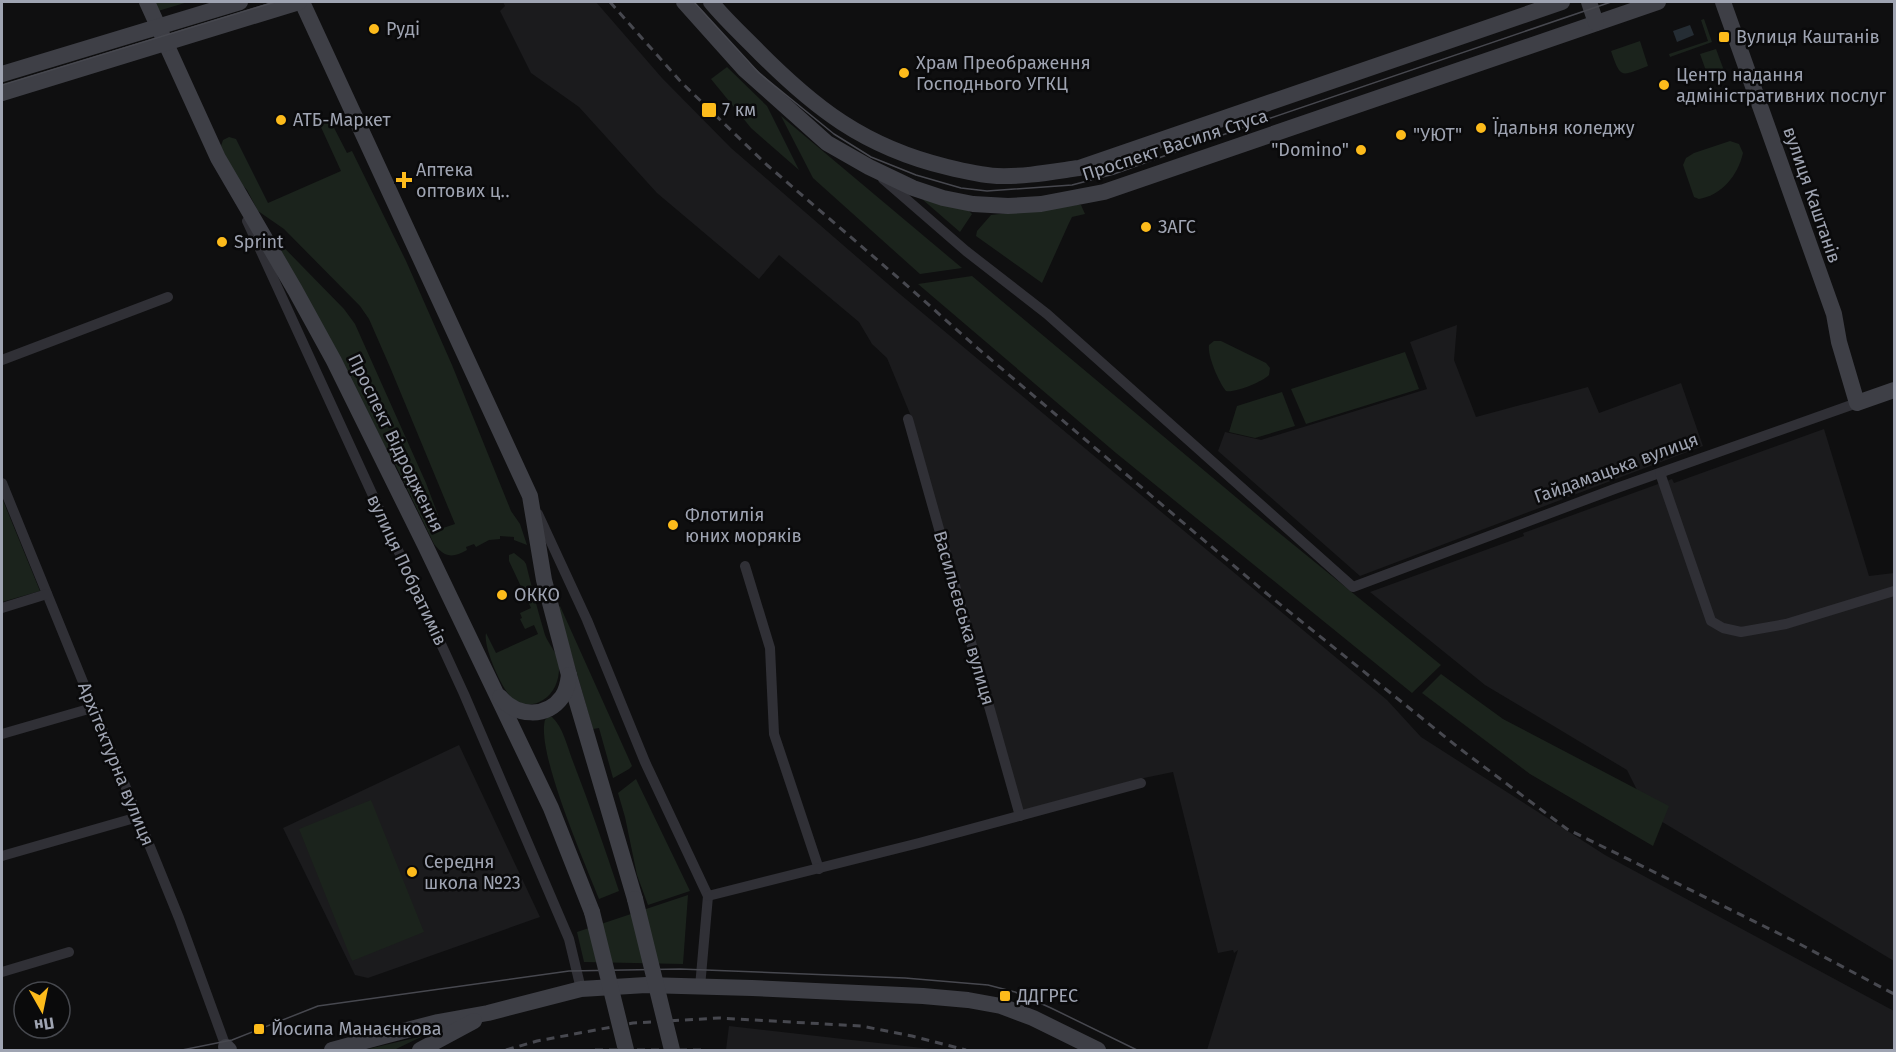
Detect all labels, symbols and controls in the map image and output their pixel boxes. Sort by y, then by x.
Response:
place label: Рудi [386,18,420,40]
marker: Рудi [367,22,381,36]
place label: Вулиця Каштанів [1736,26,1880,48]
marker: Вулиця Каштанів [1717,30,1731,44]
place label: Храм Преображення Господнього УГКЦ [916,52,1091,95]
place label: Центр надання адміністративних послуг [1676,64,1886,107]
marker: Храм Преображення Господнього УГКЦ [897,66,911,80]
marker: Центр надання адміністративних послуг [1657,78,1671,92]
place label: 7 км [722,99,756,121]
marker: 7 км [700,101,718,119]
street label: Проспект Василя Стуса [1079,105,1271,185]
place label: АТБ-Маркет [293,109,391,131]
marker: АТБ-Маркет [274,113,288,127]
place label: Їдальня коледжу [1492,117,1635,139]
marker: Їдальня коледжу [1474,121,1488,135]
place label: "УЮТ" [1413,124,1462,146]
street label: вулиця Каштанів [1778,124,1846,266]
marker: "УЮТ" [1394,128,1408,142]
place label: "Domino" [1271,139,1349,161]
marker: "Domino" [1354,143,1368,157]
place label: Аптека оптових ц‥ [416,159,510,202]
marker: Аптека оптових ц‥ [397,173,411,187]
place label: ЗАГС [1158,216,1196,238]
marker: ЗАГС [1139,220,1153,234]
place label: Sprint [234,231,284,253]
marker: Sprint [215,235,229,249]
street label: Проспект Відродження [343,350,449,536]
street label: Гайдамацька вулиця [1531,428,1701,508]
street label: вулиця Побратимів [362,491,452,649]
place label: Флотилія юних моряків [685,504,802,547]
marker: Флотилія юних моряків [666,518,680,532]
street label: Васильєвська вулиця [929,528,999,708]
place label: ОККО [514,584,560,606]
marker: ОККО [495,588,509,602]
street label: Архітектурна вулиця [73,679,159,849]
place label: Середня школа №23 [424,851,521,894]
marker: Середня школа №23 [405,865,419,879]
north arrow [12,980,72,1040]
place label: ДДГРЕС [1016,985,1078,1007]
marker: ДДГРЕС [998,989,1012,1003]
text: Пн [33,1013,56,1035]
place label: Йосипа Манаєнкова [271,1018,441,1040]
marker: Йосипа Манаєнкова [252,1022,266,1036]

